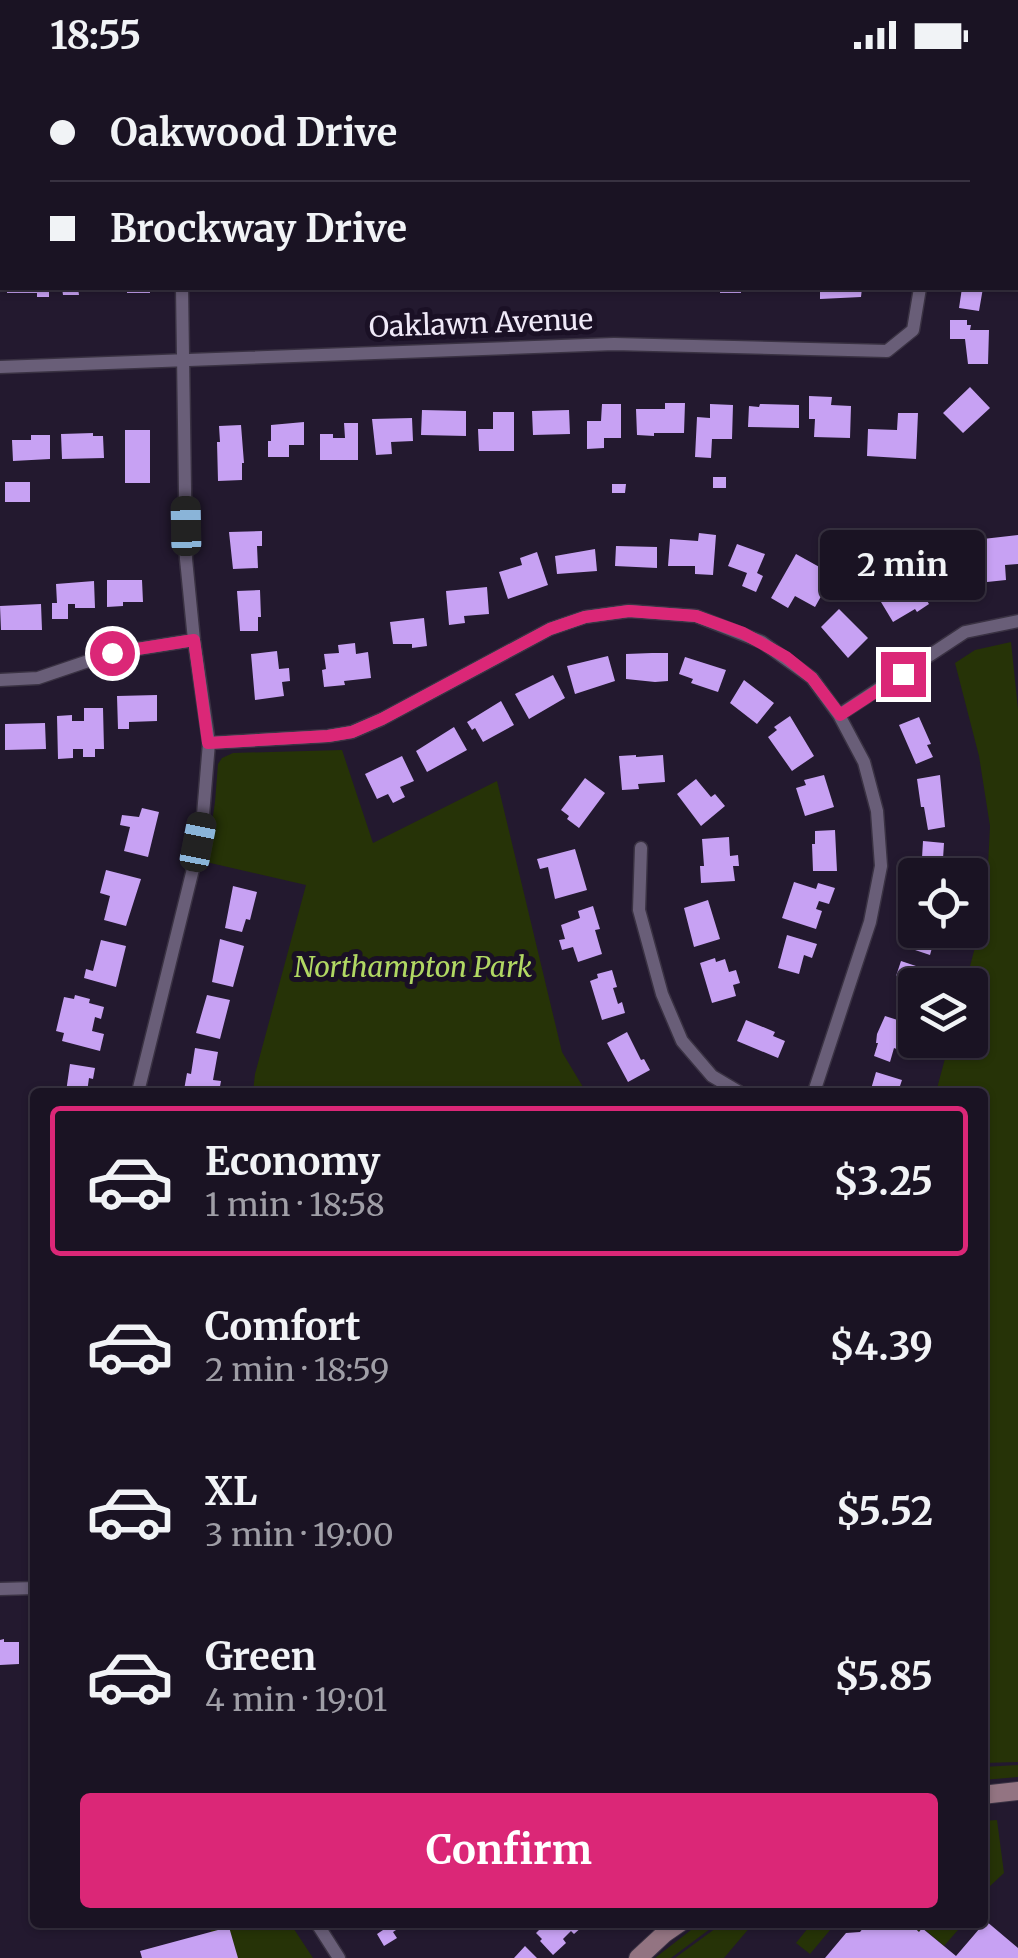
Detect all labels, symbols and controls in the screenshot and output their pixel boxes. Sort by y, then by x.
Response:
text: 18:55 [50,12,141,59]
text: Oakwood Drive [110,109,397,156]
text: Brockway Drive [110,205,407,252]
street label: Oaklawn Avenue [368,301,594,345]
car [170,496,202,556]
callout: 2 min [820,529,986,599]
text: 2 min [857,545,948,585]
route start [90,631,135,676]
route end [881,652,926,697]
car [178,810,218,874]
map controls [898,858,988,1058]
button: locate [898,858,988,948]
park label: Northampton Park [294,949,532,985]
button: layers [898,968,988,1058]
icon: car [85,1136,175,1226]
text: Economy [205,1138,380,1185]
text: $3.25 [833,1158,933,1205]
text: 1 min · 18:58 [205,1185,385,1225]
icon: car [85,1301,175,1391]
text: Comfort [205,1303,361,1350]
text: $4.39 [829,1323,933,1370]
text: 2 min · 18:59 [205,1350,389,1390]
icon: car [85,1466,175,1556]
text: XL [205,1468,257,1515]
text: $5.52 [836,1488,933,1535]
text: 3 min · 19:00 [205,1515,394,1555]
icon: car [85,1631,175,1721]
text: Green [205,1633,316,1680]
text: $5.85 [834,1653,933,1700]
text: 4 min · 19:01 [205,1680,387,1720]
button: Confirm [80,1793,938,1908]

